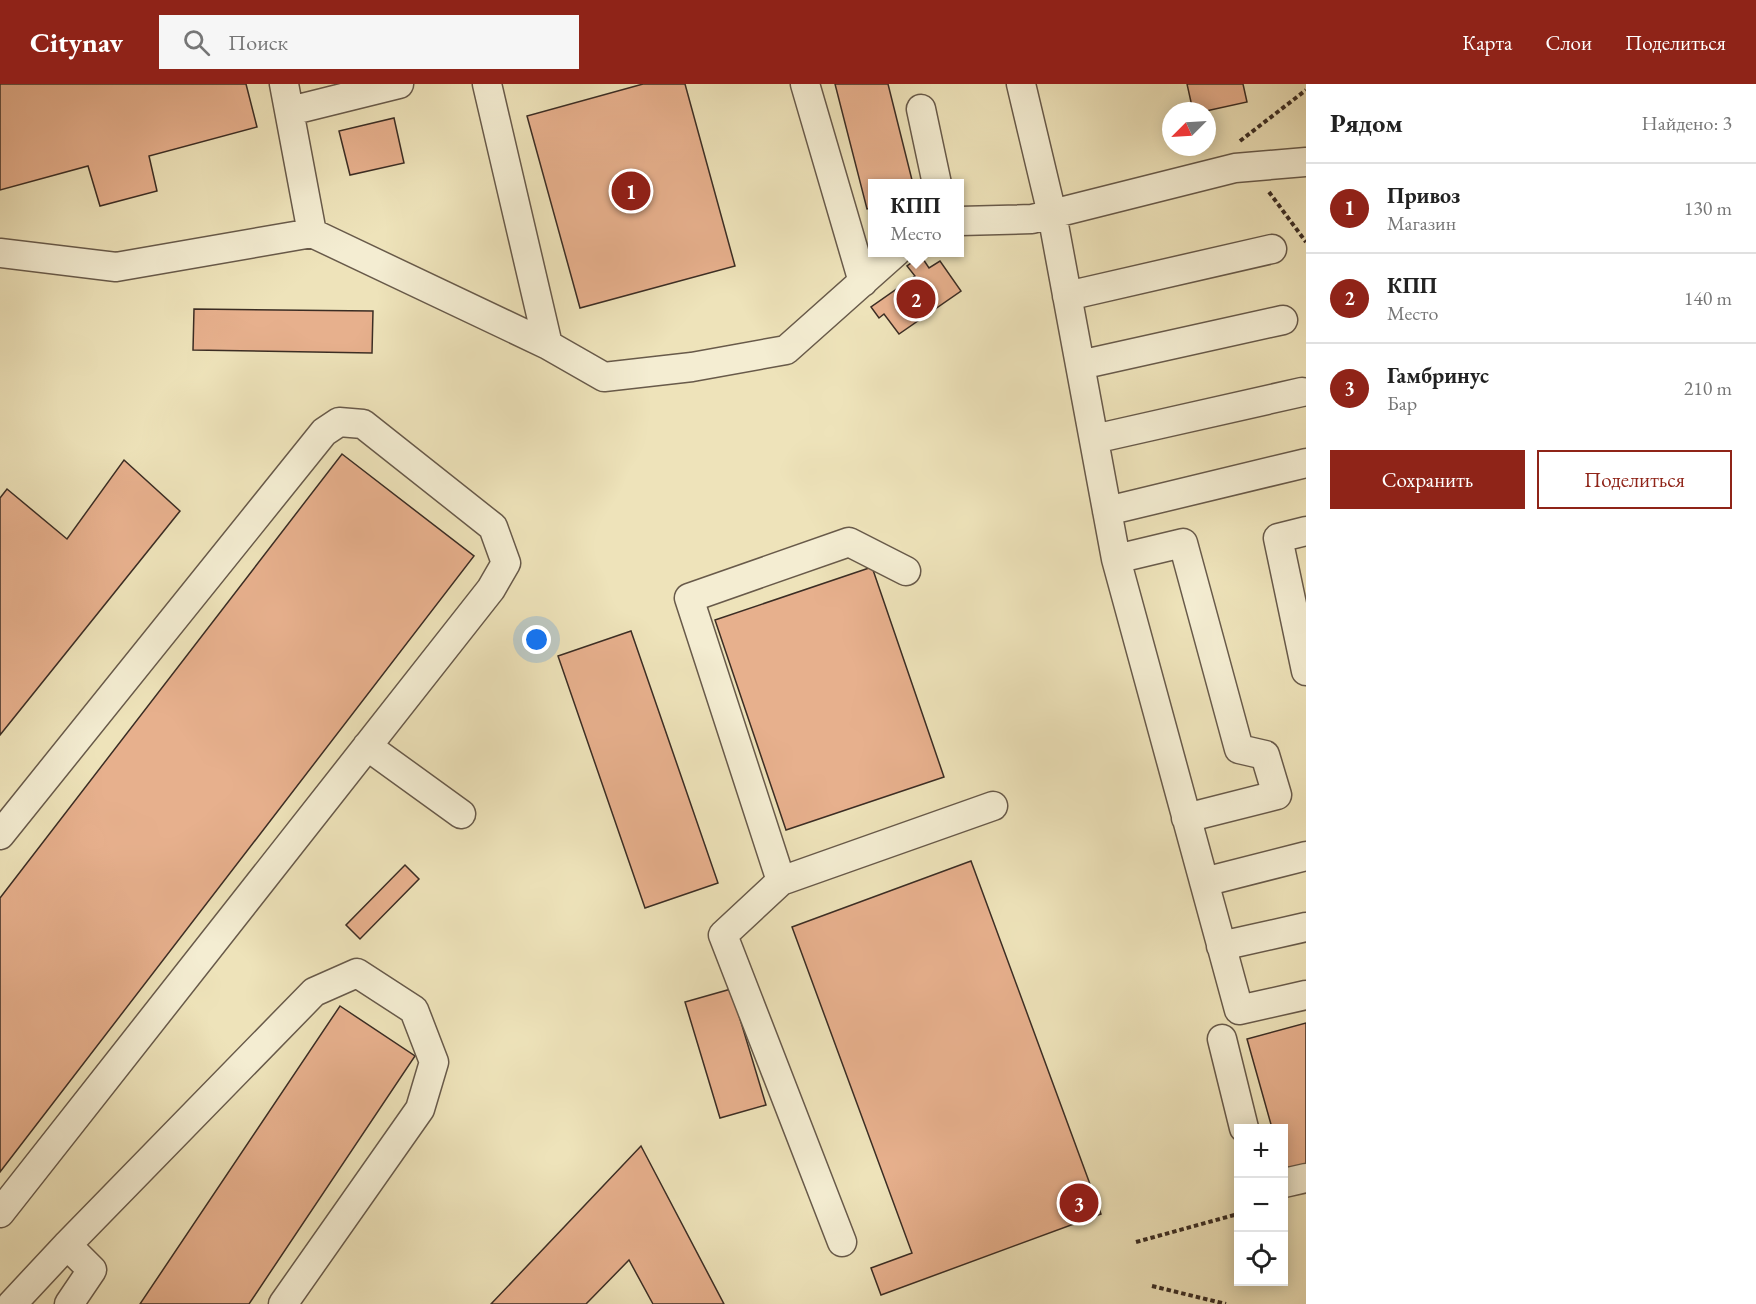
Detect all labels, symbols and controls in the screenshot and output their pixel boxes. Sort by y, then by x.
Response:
search box [159,15,579,69]
text: Citynav [30,24,123,60]
icon: search [180,26,213,59]
text: Поиск [228,28,288,57]
text: Карта [1462,29,1512,56]
text: Слои [1545,29,1592,56]
text: Поделиться [1625,29,1726,56]
north arrow [1162,102,1216,156]
text: Рядом [1330,106,1403,140]
text: Найдено: 3 [1641,110,1732,136]
pin: 1 [612,168,650,214]
popup [868,179,964,257]
text: Привоз [1387,181,1460,210]
text: КПП [890,191,941,220]
text: 1 [1344,195,1355,221]
text: 130 m [1684,195,1732,221]
text: Магазин [1387,210,1456,236]
text: Место [890,220,942,246]
text: КПП [1387,271,1437,300]
pin: 2 [896,276,936,322]
text: 2 [1344,285,1355,311]
text: 140 m [1684,285,1732,311]
text: Место [1387,300,1438,326]
text: Гамбринус [1387,361,1489,390]
text: 3 [1344,375,1355,401]
text: 210 m [1684,375,1732,401]
text: Бар [1387,390,1417,416]
button: Сохранить [1330,450,1525,509]
button: Поделиться [1537,450,1732,509]
your location [522,625,551,654]
map controls [1234,1124,1288,1286]
button: + [1234,1124,1288,1178]
button: − [1234,1178,1288,1232]
pin: 3 [1060,1180,1098,1226]
button: locate [1234,1232,1288,1286]

